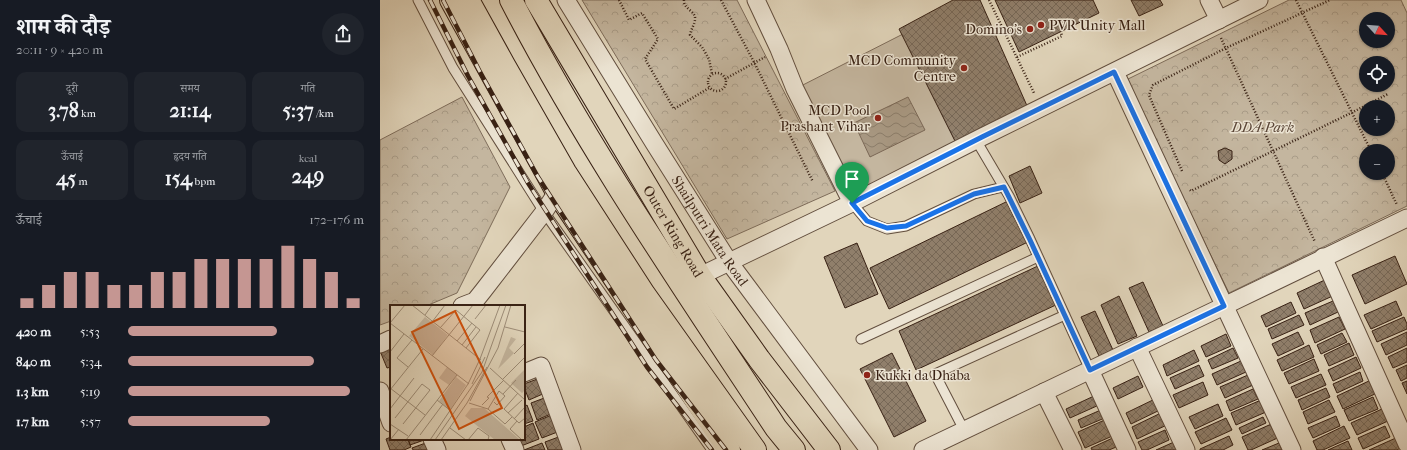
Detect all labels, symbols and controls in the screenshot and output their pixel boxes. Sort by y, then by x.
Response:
north arrow [1359,12,1395,48]
map controls [1359,12,1395,180]
button: share [322,13,364,55]
text: शाम की दौड़ [16,14,110,40]
place label: PVR Unity Mall [1049,17,1145,34]
marker: PVR Unity Mall [1036,20,1046,30]
place label: Domino's [965,21,1022,38]
marker: Domino's [1025,24,1035,34]
text: 20:11 · 9 × 420 m [16,42,103,57]
place label: MCD Community Centre [848,52,957,85]
button: locate [1359,56,1395,92]
marker: MCD Community Centre [959,63,969,73]
text: दूरी [66,82,78,95]
text: समय [180,82,200,95]
text: गति [301,82,315,95]
text: 3.78 [48,99,79,122]
text: 21:14 [169,99,211,122]
text: 5:37 [282,99,314,122]
button: + [1359,100,1395,136]
place label: MCD Pool Prashant Vihar [780,102,870,135]
text: km [79,107,96,120]
text: /km [314,107,334,120]
marker: MCD Pool Prashant Vihar [873,113,883,123]
park label: DDA Park [1231,119,1294,136]
button: − [1359,144,1395,180]
text: ऊँचाई [61,150,83,163]
text: हृदय गति [173,150,207,163]
text: kcal [299,152,317,165]
pin [835,162,869,203]
text: 249 [292,165,324,188]
text: 45 [56,167,76,190]
text: 154 [165,167,192,190]
icon: arrive [841,168,863,190]
street label: Shailputri Mata Road [668,172,752,289]
text: m [76,175,88,188]
text: bpm [192,175,215,188]
street label: Outer Ring Road [640,182,707,281]
text: ऊँचाई [16,212,42,227]
text: 172–176 m [309,212,364,227]
inset map [390,305,525,440]
text: 420 m [16,324,51,339]
text: 5:53 [80,324,100,339]
text: 840 m [16,354,51,369]
text: 5:34 [80,354,102,369]
place label: Kukki da Dhaba [875,367,971,384]
marker: Kukki da Dhaba [862,370,872,380]
text: 1.3 km [16,384,49,399]
text: 5:19 [80,384,100,399]
text: 1.7 km [16,414,49,429]
text: 5:57 [80,414,101,429]

